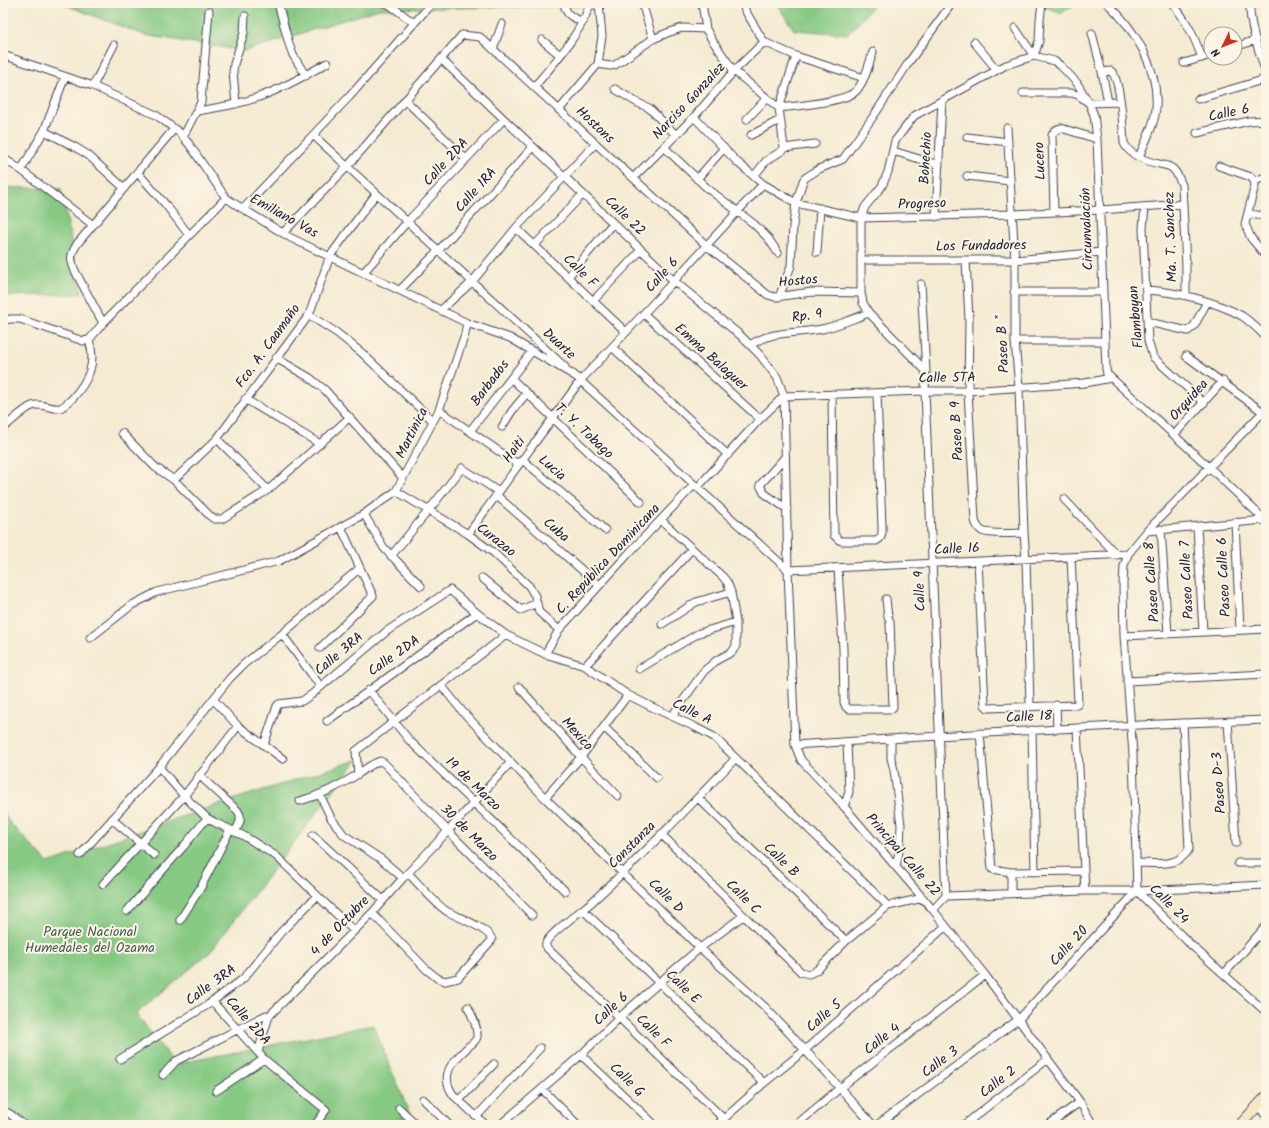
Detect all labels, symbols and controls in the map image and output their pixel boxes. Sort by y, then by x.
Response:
north arrow [1203,26,1243,66]
text: N [1207,43,1225,61]
street label: Narciso Gonzalez [647,57,731,145]
street label: Calle 6 [1206,98,1252,128]
street label: Hostons [570,101,620,149]
street label: Bohechio [914,131,938,185]
street label: Calle 2DA [418,133,474,191]
street label: Lucero [1028,142,1052,180]
street label: Calle 1RA [449,162,503,218]
street label: Circunvalación [1075,187,1099,271]
street label: Emiliano Vas [246,188,322,244]
street label: Calle 22 [599,191,651,241]
street label: Ma. T. Sanchez [1158,191,1184,283]
street label: Progreso [897,192,947,216]
street label: Los Fundadores [935,234,1027,258]
street label: Calle F [558,249,604,294]
street label: Calle 6 [640,252,684,298]
street label: Hostos [777,268,819,294]
street label: Flamboyan [1122,285,1150,349]
street label: Fco. A. Caamaño [230,299,306,393]
street label: Rp. 9 [790,303,824,329]
street label: Paseo B * [990,314,1016,373]
street label: Emma Balaguer [669,318,754,397]
street label: Duarte [537,323,581,366]
street label: Barbados [465,355,515,411]
street label: Calle 5TA [918,367,976,389]
street label: Orquidea [1164,374,1214,426]
street label: T. Y. Tobago [549,398,619,464]
street label: Paseo B 9 [944,400,970,461]
street label: Martinica [390,404,434,462]
street label: Haiti [497,432,532,468]
street label: Lucia [533,450,571,486]
street label: C. República Dominicana [550,498,666,620]
street label: Cuba [538,512,574,548]
street label: Curazao [471,517,521,563]
street label: Calle 16 [934,537,980,561]
street label: Paseo Calle 6 [1211,537,1237,617]
street label: Paseo Calle 8 [1138,540,1166,623]
street label: Paseo Calle 7 [1174,540,1200,620]
street label: Calle 9 [908,570,932,612]
street label: Calle 3RA [310,627,368,681]
street label: Calle 2DA [363,630,425,682]
street label: Calle A [668,693,716,731]
street label: Calle 18 [1005,705,1053,729]
street label: Mexico [556,712,598,756]
street label: Paseo D-3 [1206,751,1232,815]
street label: 19 de Marzo [440,752,506,816]
street label: 30 de Marzo [435,799,503,867]
street label: Principal Calle 22 [860,808,946,902]
street label: Constanza [603,816,661,874]
street label: Calle B [758,837,804,883]
street label: Calle D [643,873,689,919]
street label: Calle C [720,874,766,920]
street label: Calle 24 [1144,879,1195,930]
street label: 4 de Octubre [305,890,375,962]
park label: Parque Nacional Humedales del Ozama [25,921,155,959]
street label: Calle 20 [1044,921,1094,971]
street label: Calle 3RA [181,959,241,1011]
street label: Calle E [660,965,706,1010]
street label: Calle 6 [588,987,634,1031]
street label: Calle 2DA [220,992,276,1050]
street label: Calle 5 [801,993,848,1038]
street label: Calle F [631,1009,677,1054]
street label: Calle 4 [859,1017,905,1060]
street label: Calle 3 [917,1041,963,1083]
street label: Calle G [604,1057,650,1103]
street label: Calle 2 [975,1060,1021,1104]

